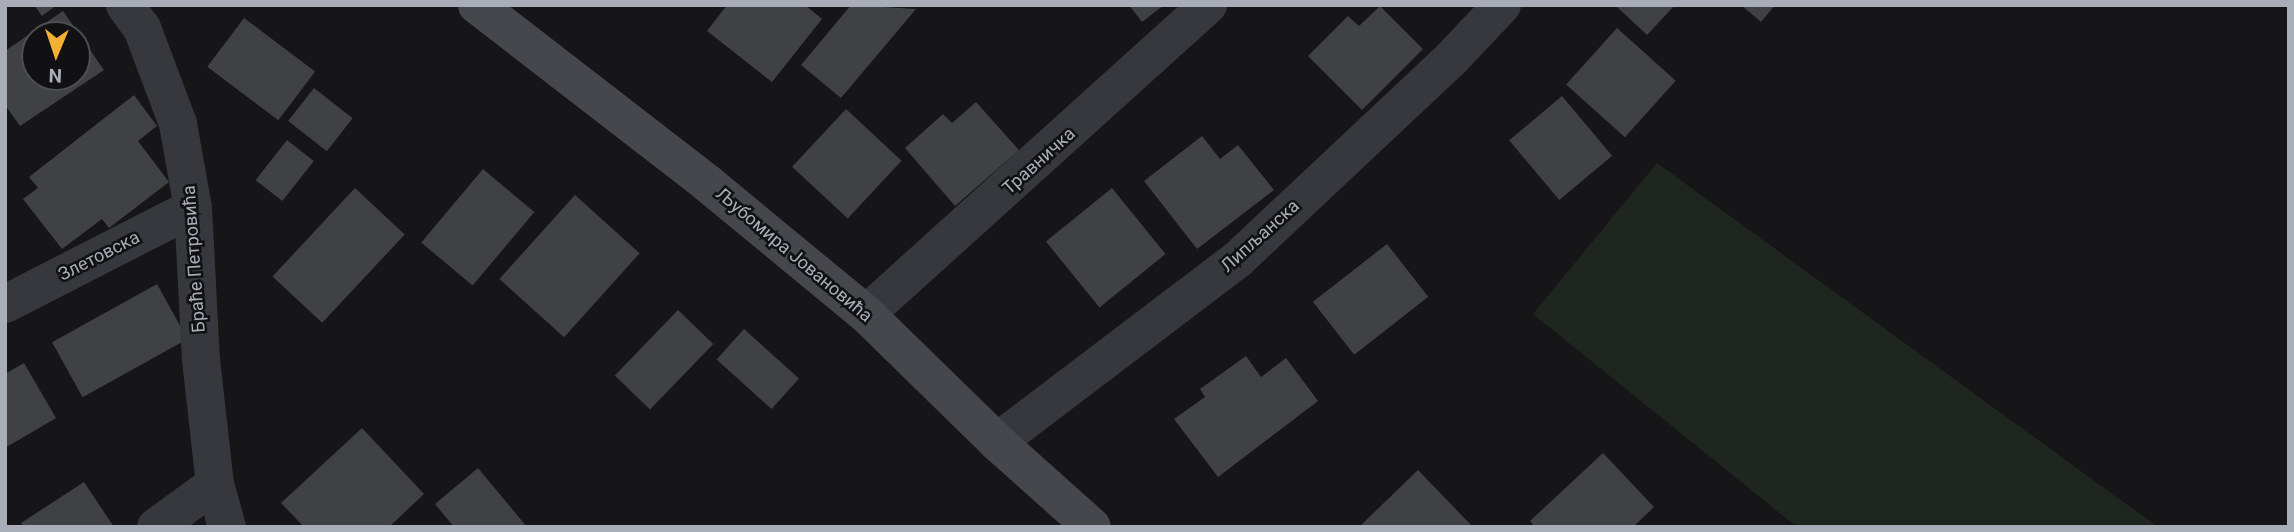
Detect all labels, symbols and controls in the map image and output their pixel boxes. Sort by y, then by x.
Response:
north arrow [21,21,91,91]
text: N [48,64,62,87]
street label: Травничка [998,123,1080,199]
street label: Љубомира Јовановића [711,183,877,327]
street label: Браће Петровића [178,185,210,333]
street label: Липљанска [1216,195,1304,277]
street label: Злетовска [55,226,143,286]

